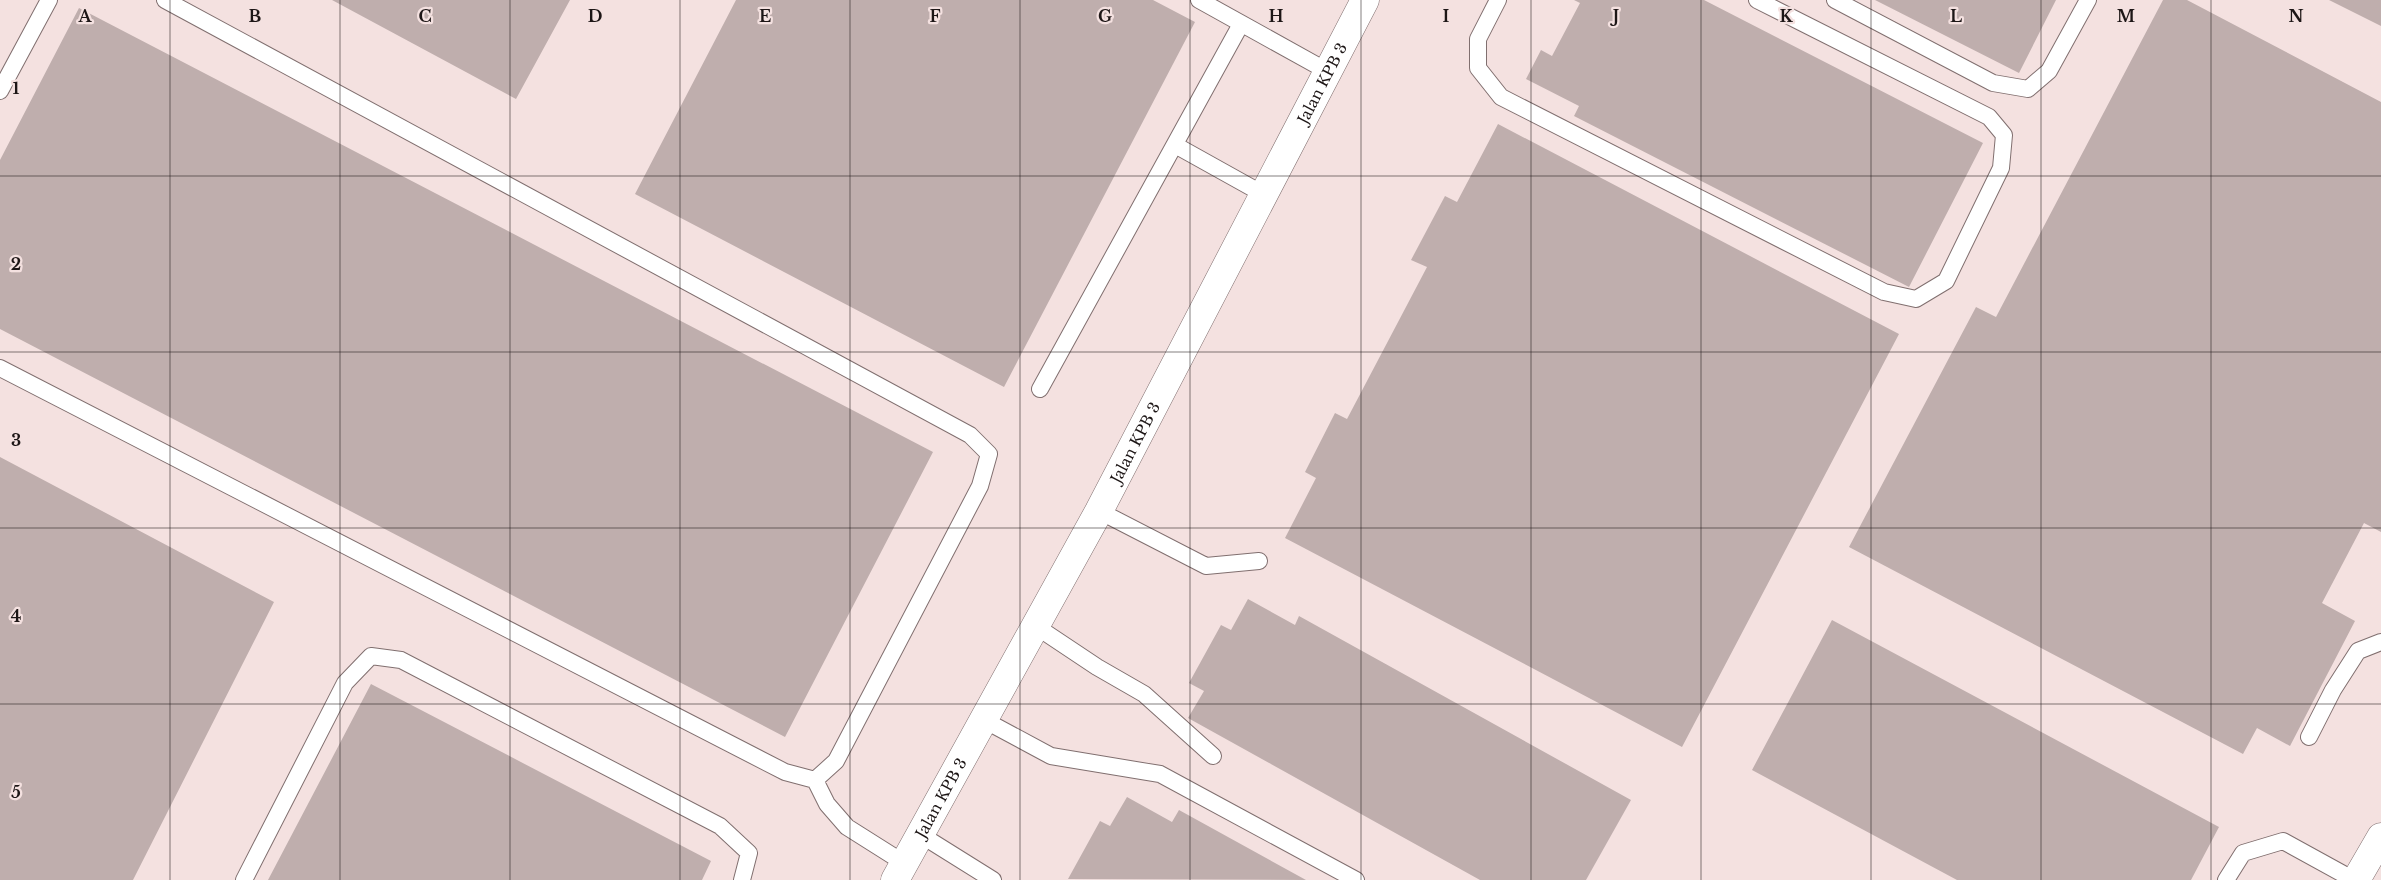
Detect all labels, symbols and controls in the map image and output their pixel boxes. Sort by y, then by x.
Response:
text: A [78,6,93,26]
text: B [249,6,262,26]
text: C [418,6,432,26]
text: D [588,6,602,26]
text: E [759,6,771,26]
text: F [929,6,941,26]
text: G [1098,6,1112,26]
text: H [1268,6,1284,26]
text: I [1443,6,1450,26]
text: J [1610,6,1619,26]
text: K [1779,6,1793,26]
text: L [1950,6,1962,26]
text: M [2117,6,2135,26]
text: N [2288,6,2304,26]
street label: Jalan KPB 3 [1292,39,1351,129]
text: 1 [13,78,20,98]
text: 2 [11,254,21,274]
street label: Jalan KPB 3 [1105,399,1164,488]
text: 3 [11,430,21,450]
text: 4 [11,606,21,626]
street label: Jalan KPB 3 [910,754,970,843]
text: 5 [11,782,21,802]

